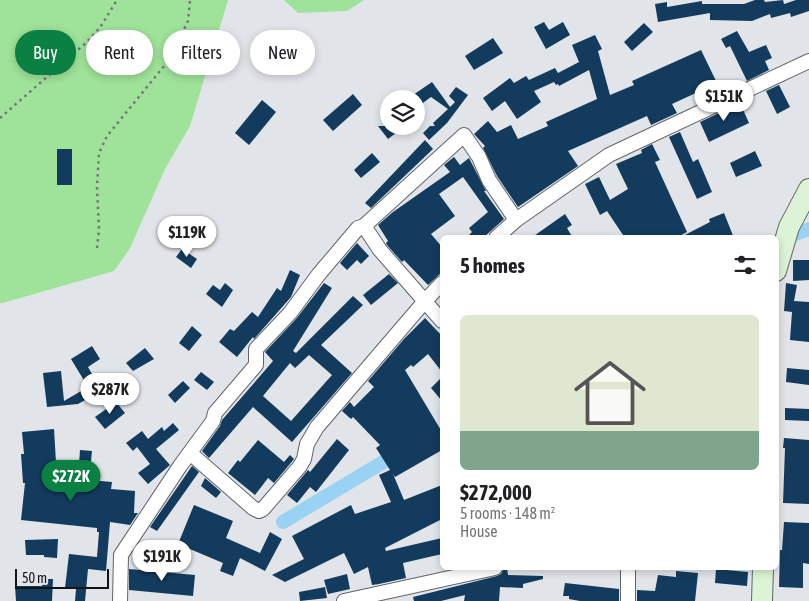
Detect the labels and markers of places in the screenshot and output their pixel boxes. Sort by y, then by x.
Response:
pin: $151K [689,80,759,122]
pin: $119K [152,216,222,258]
pin: $287K [75,372,145,415]
pin: $272K [36,460,106,502]
pin: $191K [127,540,197,582]

